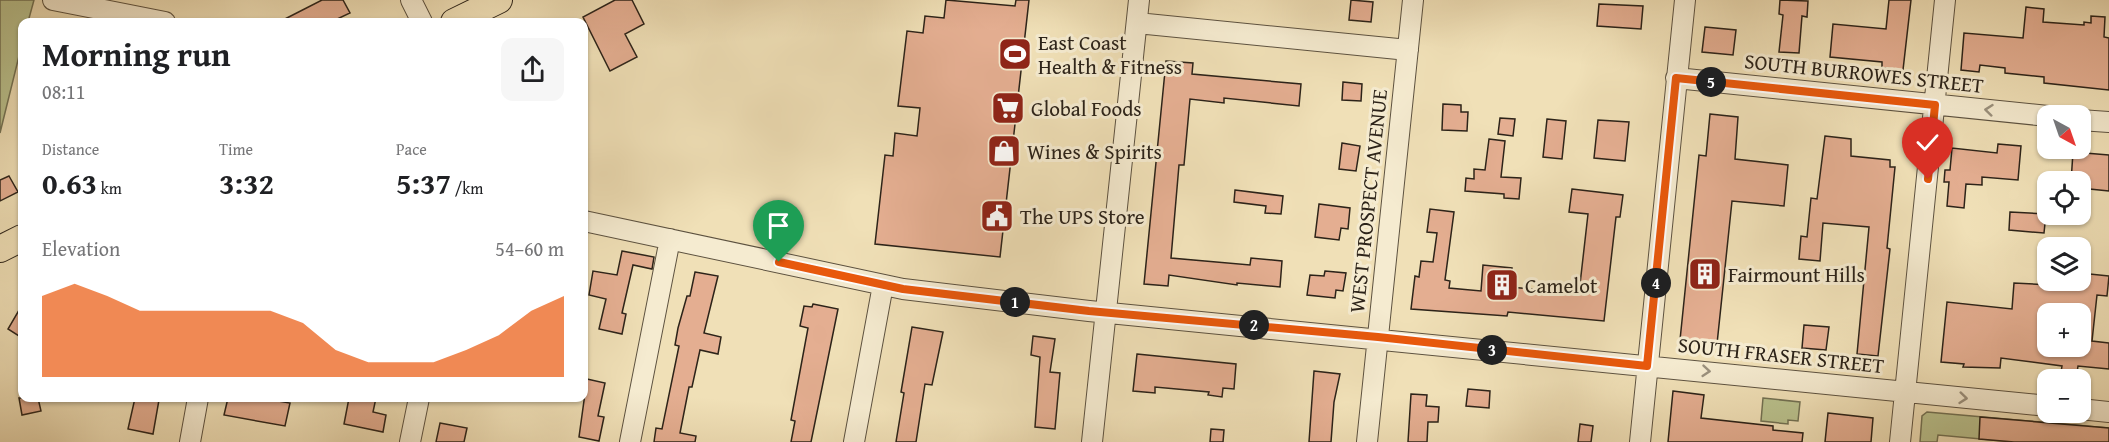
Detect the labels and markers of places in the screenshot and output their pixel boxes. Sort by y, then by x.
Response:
place label: East Coast Health & Fitness [1038,27,1182,82]
sports icon: East Coast Health & Fitness [997,36,1033,72]
pin: 5 [1696,67,1726,97]
supermarket icon: Global Foods [990,90,1026,126]
place label: Global Foods [1031,93,1142,124]
pin [1902,117,1953,179]
shop icon: Wines & Spirits [986,133,1022,169]
place label: Wines & Spirits [1027,136,1162,167]
public building icon: The UPS Store [979,198,1015,234]
pin [753,200,804,262]
place label: The UPS Store [1020,201,1145,232]
building icon: Fairmount Hills [1687,256,1723,292]
place label: Fairmount Hills [1728,259,1865,290]
building icon: Camelot [1484,267,1520,303]
pin: 4 [1641,268,1671,298]
place label: Camelot [1525,270,1598,301]
pin: 1 [1000,287,1030,317]
pin: 2 [1239,310,1269,340]
pin: 3 [1477,335,1507,365]

